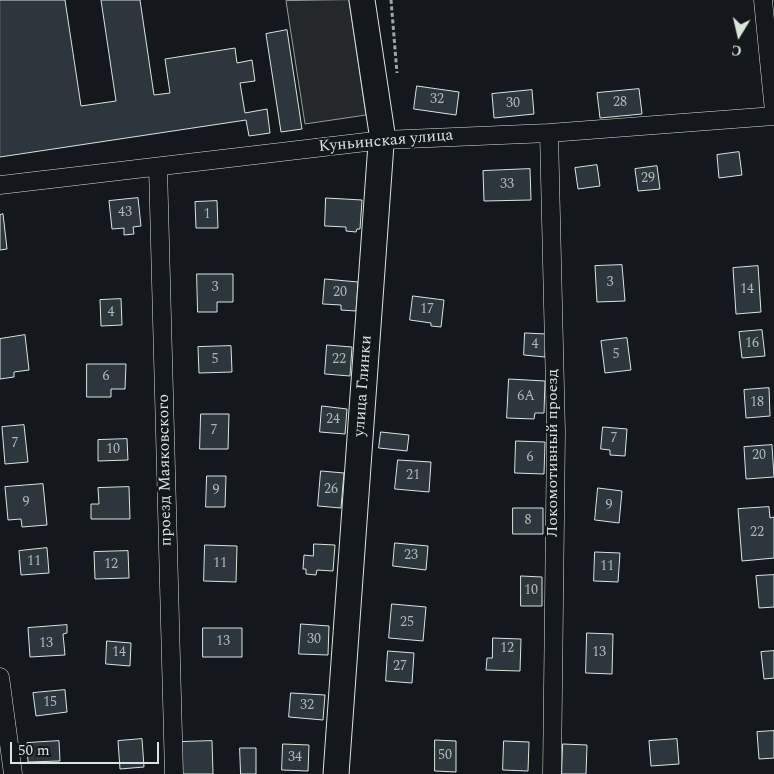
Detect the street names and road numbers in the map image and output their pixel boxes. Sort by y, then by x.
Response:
street label: Куньинская улица [318,127,454,157]
street label: улица Глинки [351,335,377,437]
street label: Локомотивный проезд [544,369,564,537]
street label: проезд Маяковского [155,394,177,546]

